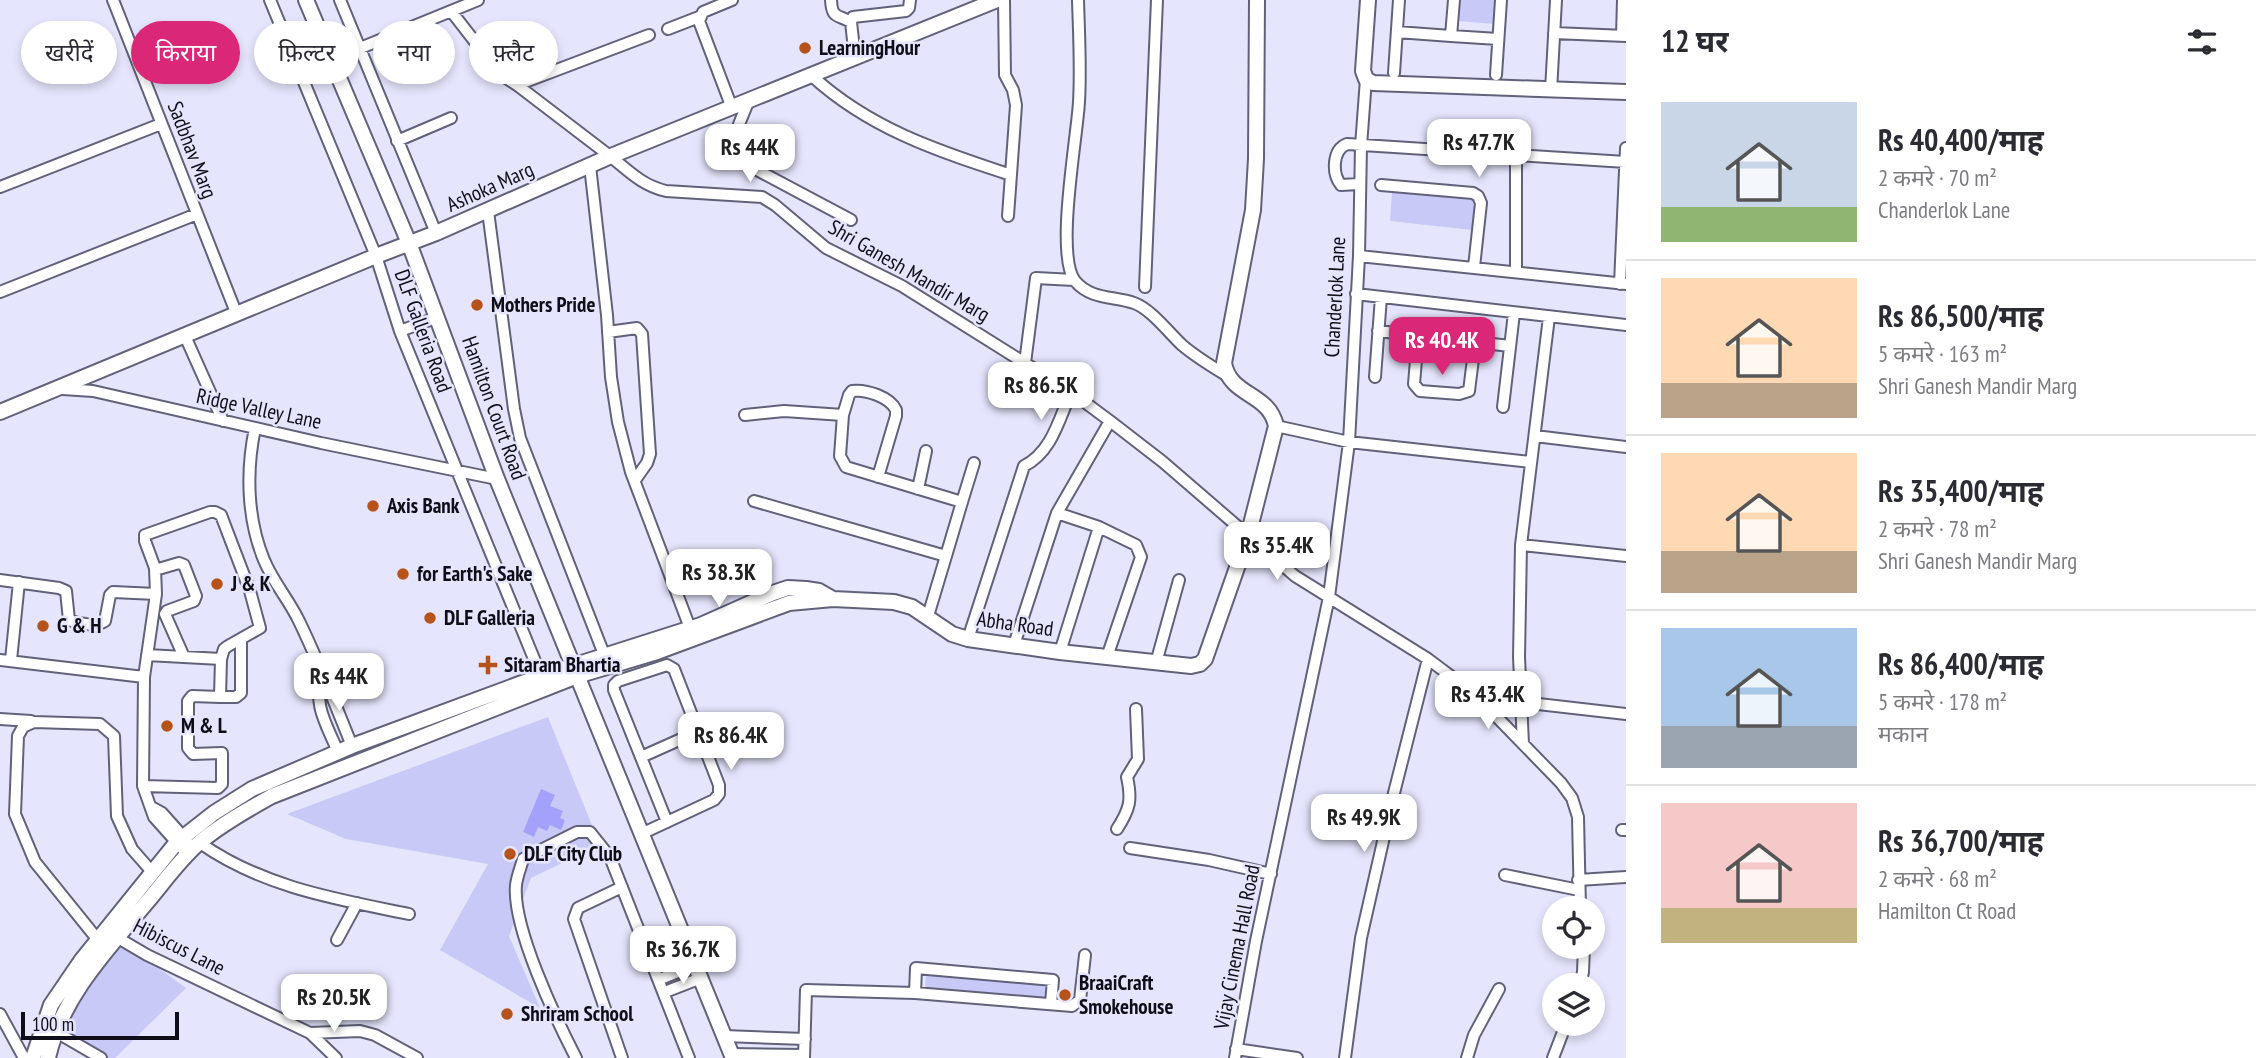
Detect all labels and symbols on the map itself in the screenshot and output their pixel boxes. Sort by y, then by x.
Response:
place label: LearningHour [819,34,921,61]
marker: LearningHour [797,40,813,56]
street label: Sadbhav Marg [162,97,223,202]
pin: Rs 47.7K [1407,120,1551,179]
pin: Rs 44K [693,124,807,184]
street label: Ashoka Marg [442,155,538,218]
street label: Shri Ganesh Mandir Marg [824,213,995,328]
street label: Chanderlok Lane [1318,236,1351,358]
street label: DLF Galleria Road [389,266,458,396]
place label: Mothers Pride [491,291,595,318]
marker: Mothers Pride [469,297,485,313]
pin: Rs 40.4K [1370,318,1514,377]
street label: Hamilton Court Road [456,332,533,483]
pin: Rs 86.5K [969,362,1113,422]
street label: Ridge Valley Lane [194,382,324,435]
place label: Axis Bank [386,492,460,519]
marker: Axis Bank [365,498,381,514]
pin: Rs 35.4K [1205,522,1349,582]
pin: Rs 38.3K [647,550,791,609]
place label: for Earth's Sake [417,560,533,587]
marker: for Earth's Sake [395,566,411,582]
place label: J & K [230,570,271,597]
marker: J & K [209,576,225,592]
place label: DLF Galleria [444,604,535,631]
street label: Abha Road [975,605,1055,642]
marker: DLF Galleria [422,610,438,626]
place label: G & H [57,612,101,639]
marker: G & H [35,618,51,634]
place label: Sitaram Bhartia [504,651,621,678]
pin: Rs 44K [282,654,396,713]
marker: Sitaram Bhartia [478,655,498,675]
pin: Rs 43.4K [1416,672,1560,731]
place label: M & L [181,712,227,739]
pin: Rs 86.4K [659,712,803,772]
marker: M & L [159,718,175,734]
pin: Rs 49.9K [1292,794,1436,854]
place label: DLF City Club [524,840,622,867]
marker: DLF City Club [502,846,518,862]
street label: Vijay Cinema Hall Road [1207,862,1266,1033]
street label: Hibiscus Lane [129,912,230,981]
pin: Rs 36.7K [611,926,755,986]
place label: BraaiCraft Smokehouse [1079,969,1173,1020]
pin: Rs 20.5K [262,974,406,1034]
marker: BraaiCraft Smokehouse [1057,987,1073,1003]
place label: Shriram School [521,1000,634,1027]
marker: Shriram School [499,1006,515,1022]
scale bar [21,1009,178,1041]

